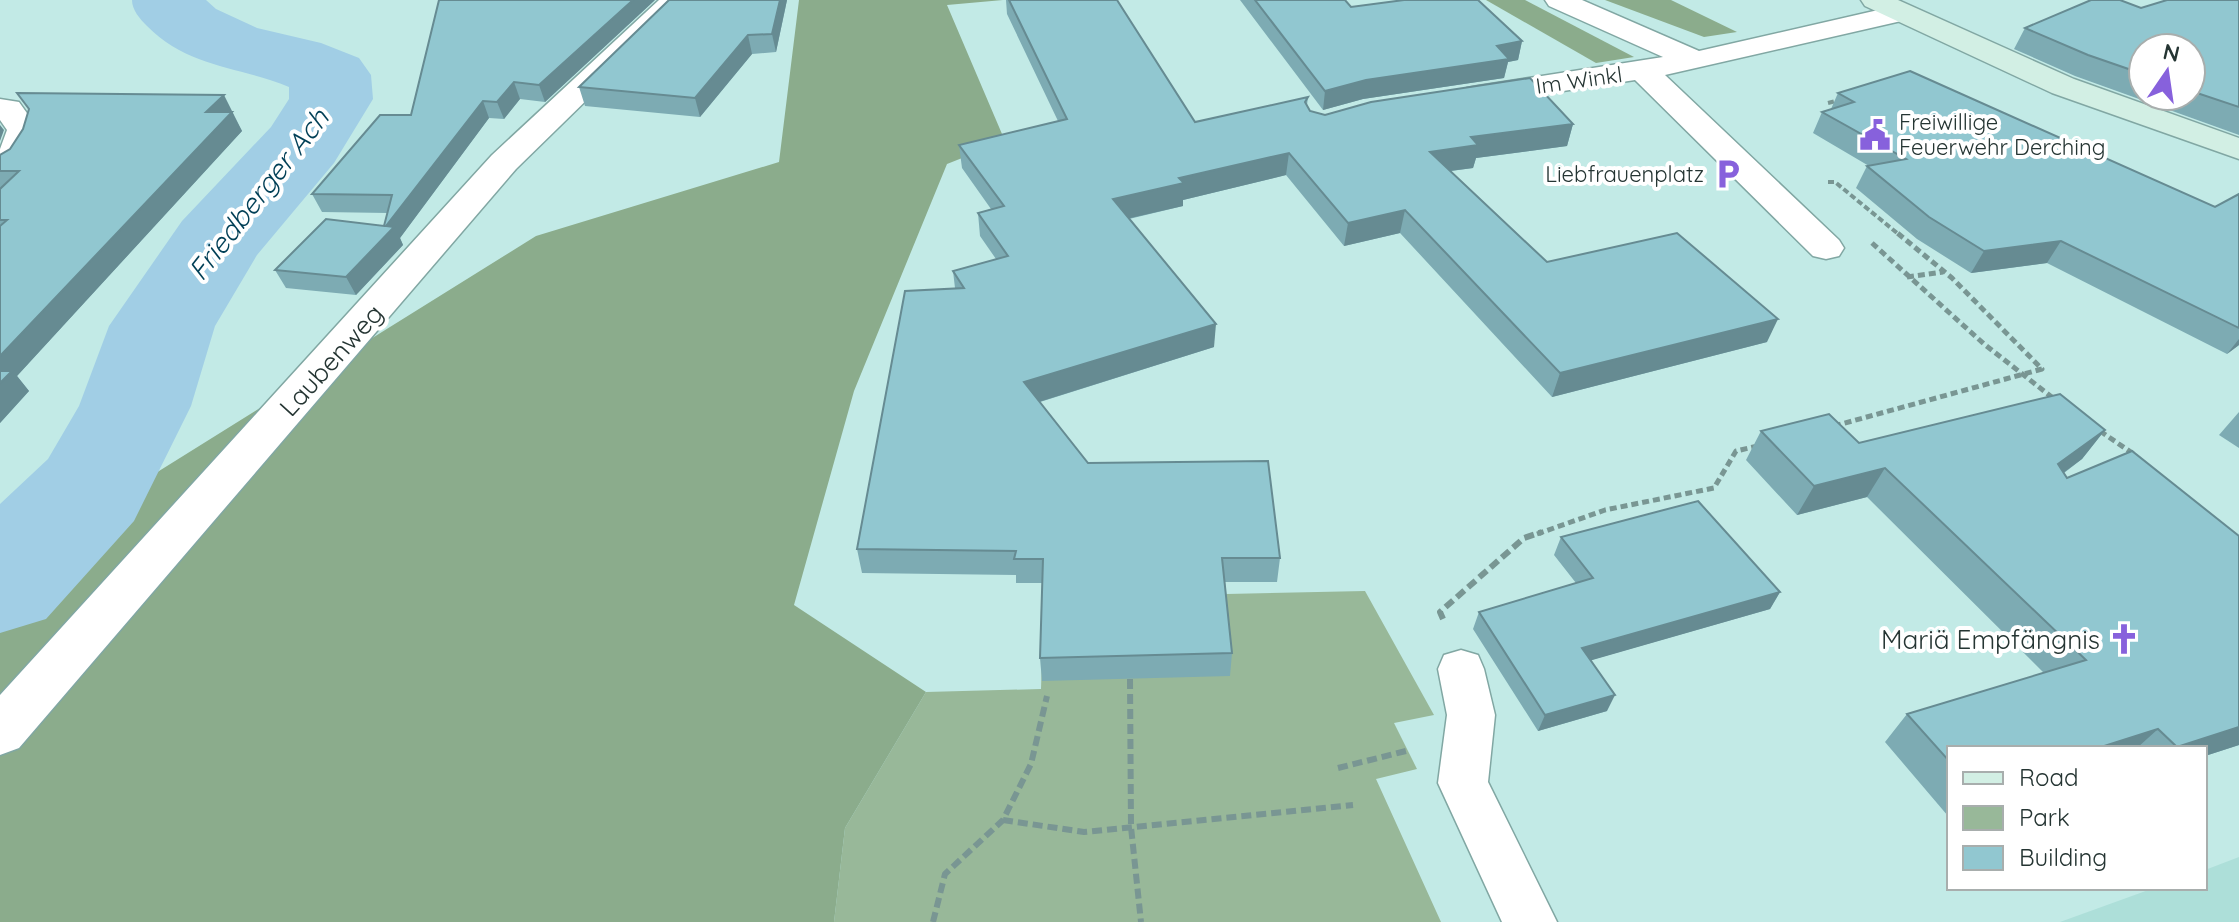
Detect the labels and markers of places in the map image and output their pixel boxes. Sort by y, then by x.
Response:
place label: Freiwillige Feuerwehr Derching [1899,108,2105,161]
public building icon: Freiwillige Feuerwehr Derching [1858,118,1892,152]
parking icon: Liebfrauenplatz [1711,157,1745,191]
place label: Liebfrauenplatz [1545,160,1704,188]
church icon: Mariä Empfängnis [2107,622,2141,656]
place label: Mariä Empfängnis [1881,623,2100,656]

